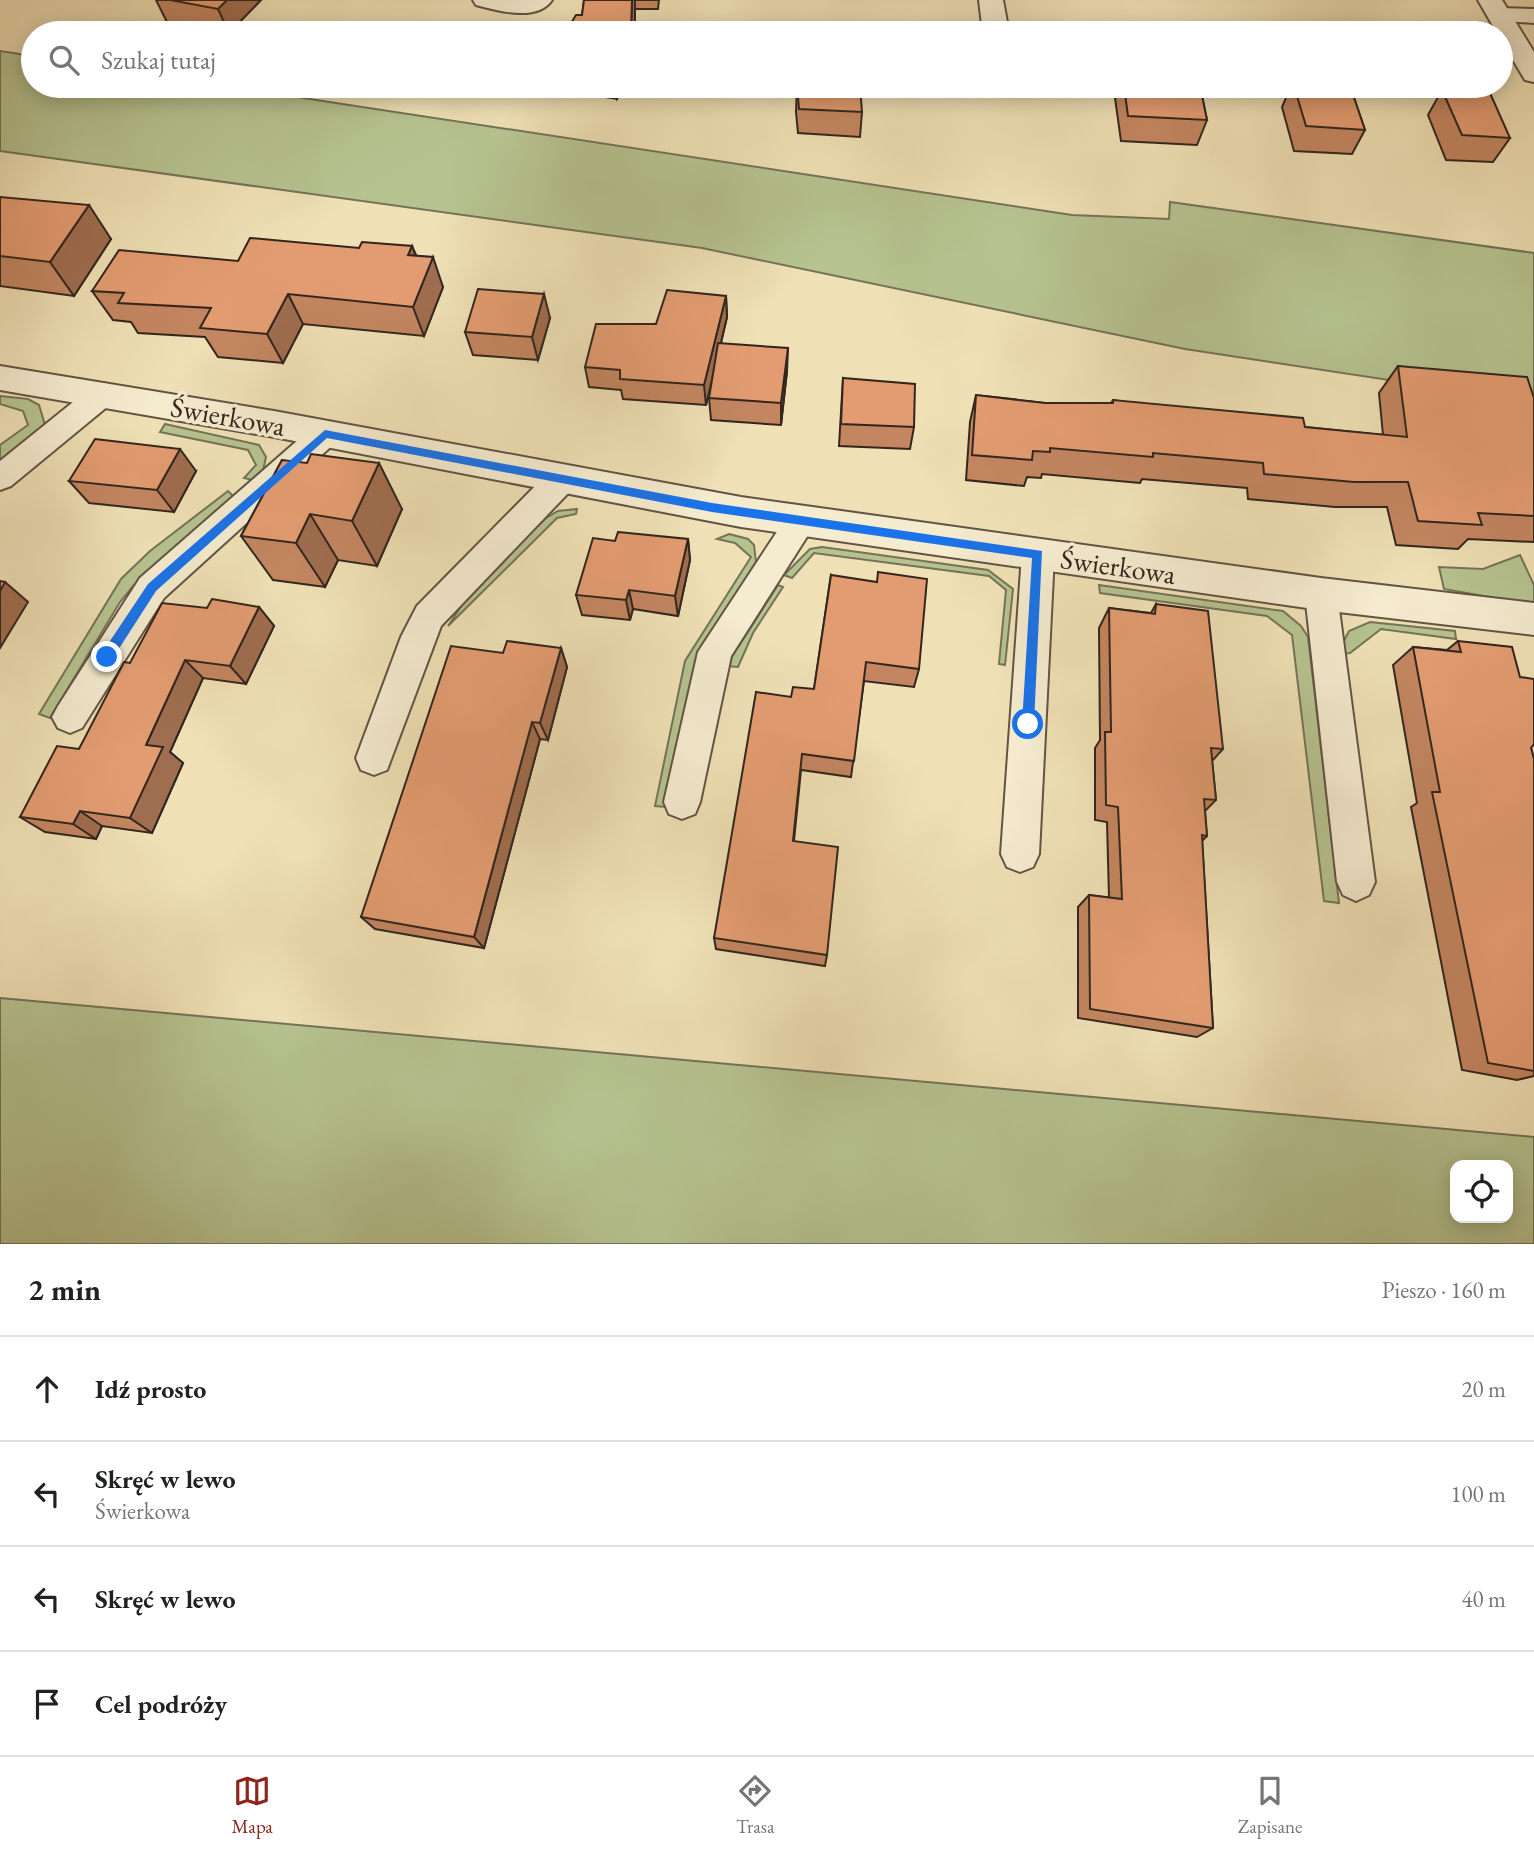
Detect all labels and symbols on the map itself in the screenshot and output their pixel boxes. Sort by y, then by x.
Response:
street label: Świerkowa [168,388,289,444]
street label: Świerkowa [1058,540,1179,592]
route end [91,641,122,672]
route start [1012,708,1043,739]

